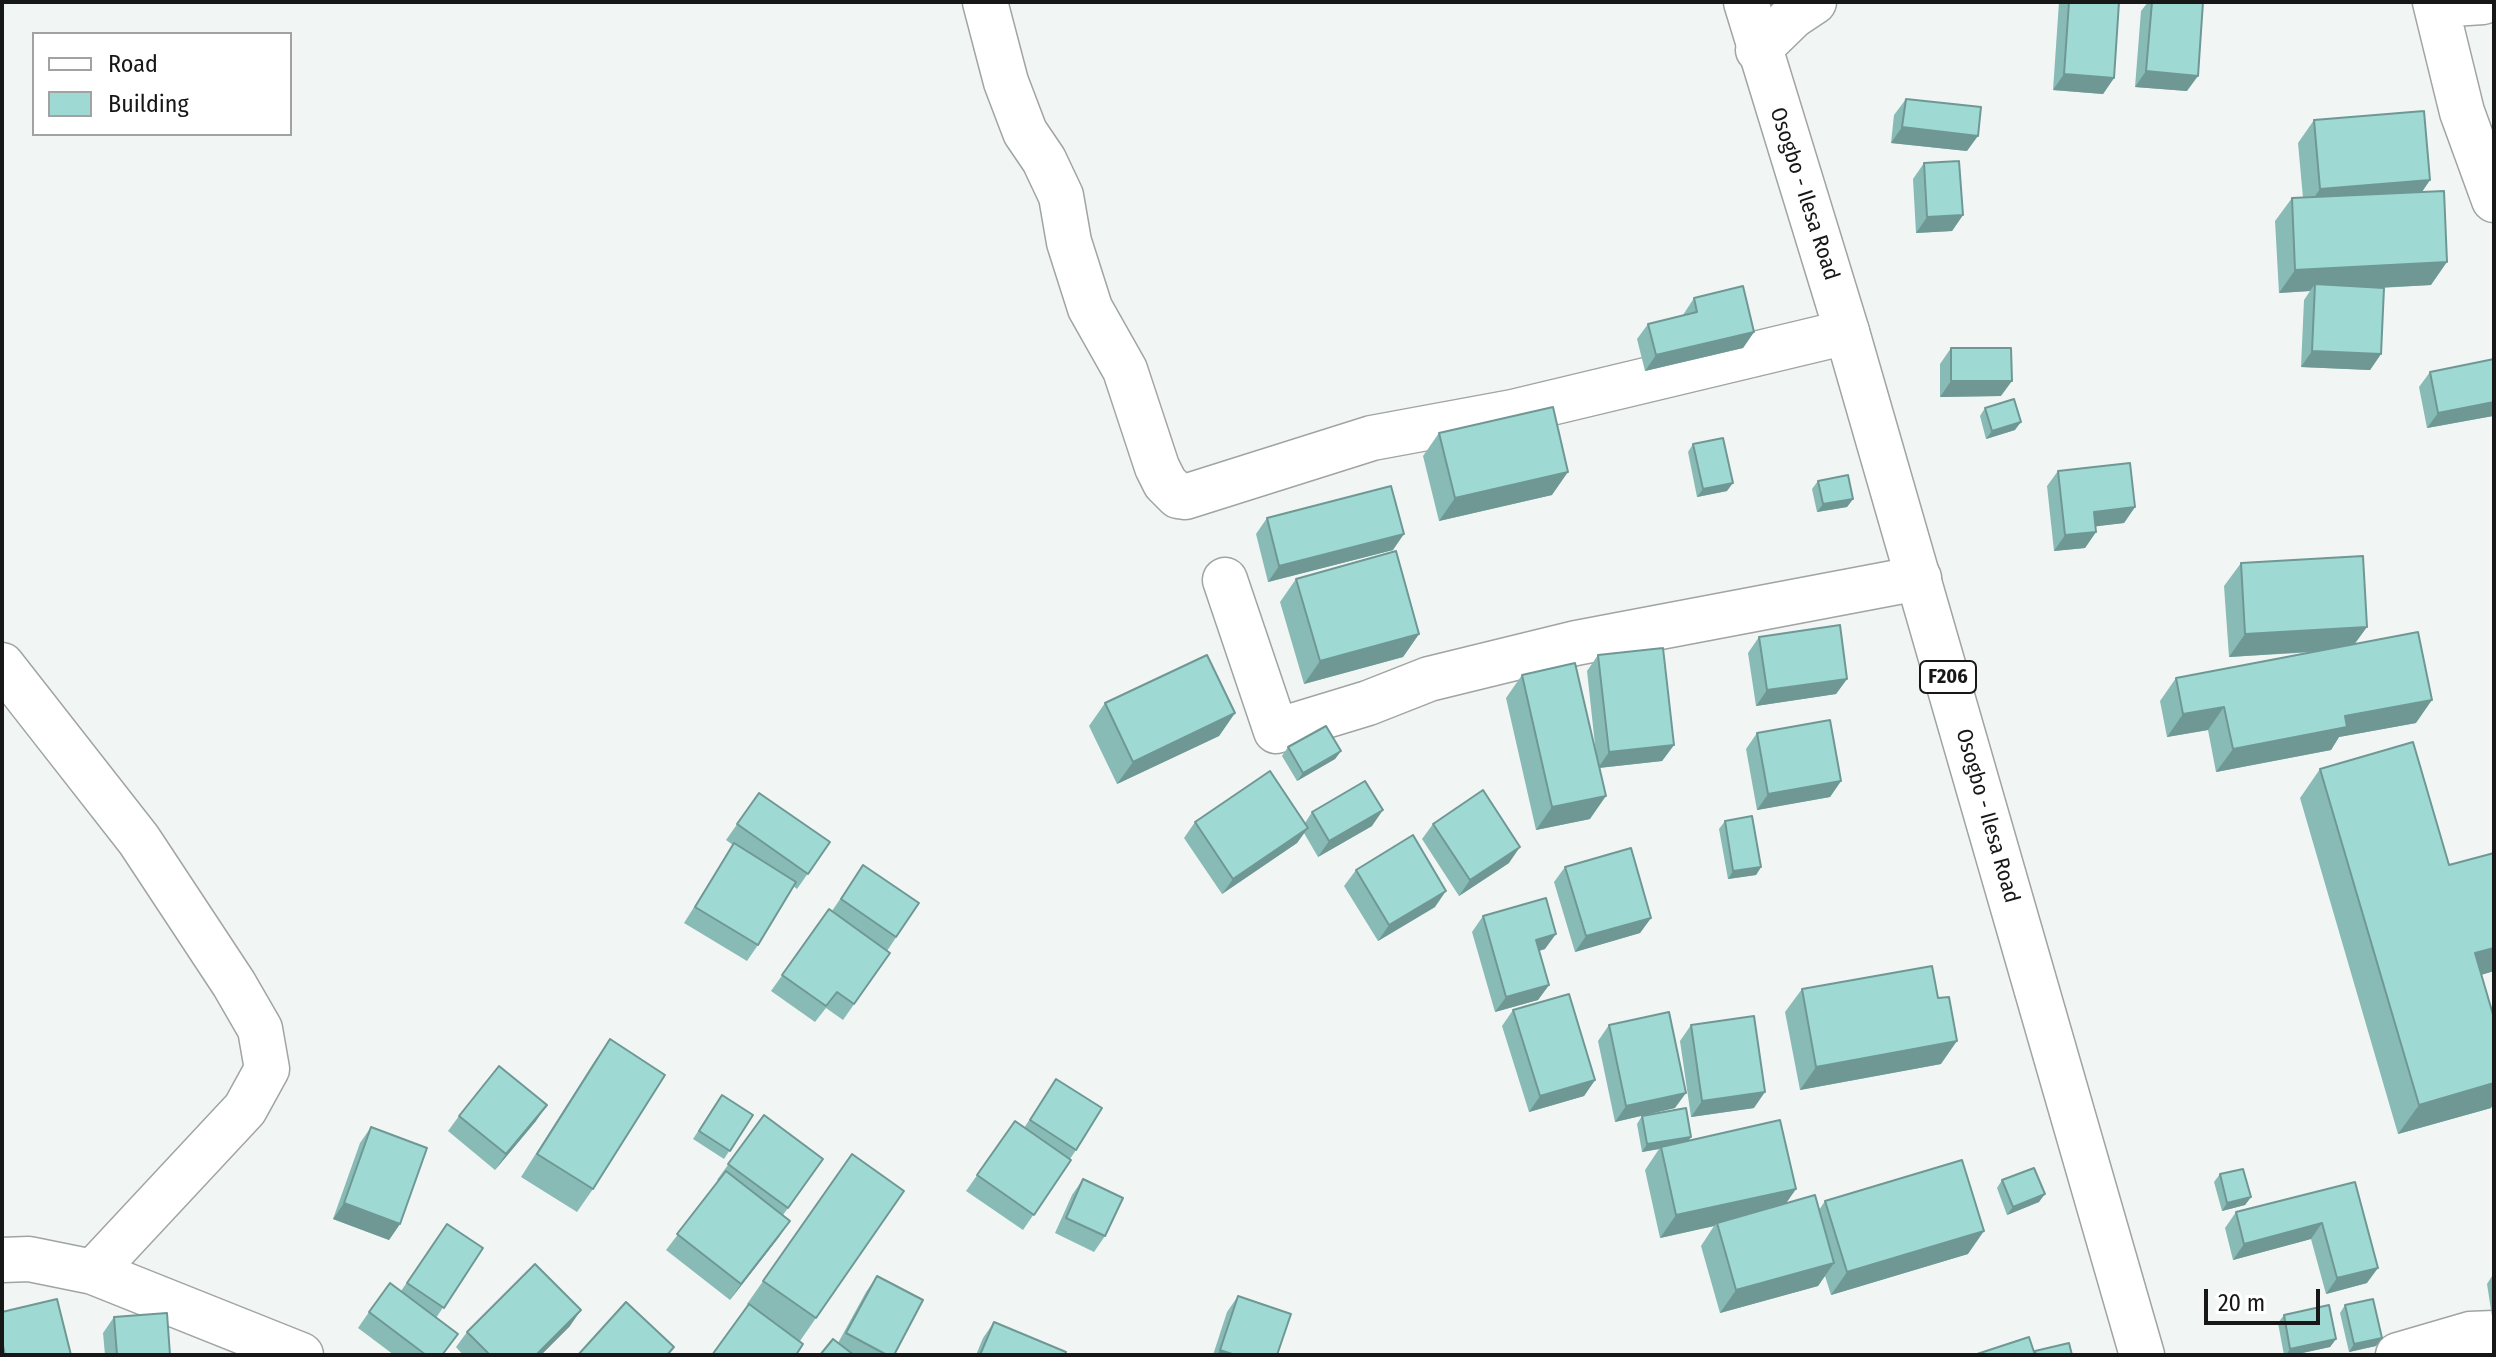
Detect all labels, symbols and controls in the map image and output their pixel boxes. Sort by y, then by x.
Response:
legend [32,32,292,136]
text: Road [108,50,158,78]
text: Building [108,90,189,118]
street label: Osogbo - Ilesa Road [1764,104,1844,284]
road number: F206 [1920,661,1976,693]
street label: Osogbo - Ilesa Road [1950,726,2024,906]
scale bar [2208,1273,2324,1323]
text: 20 m [2218,1289,2265,1317]

